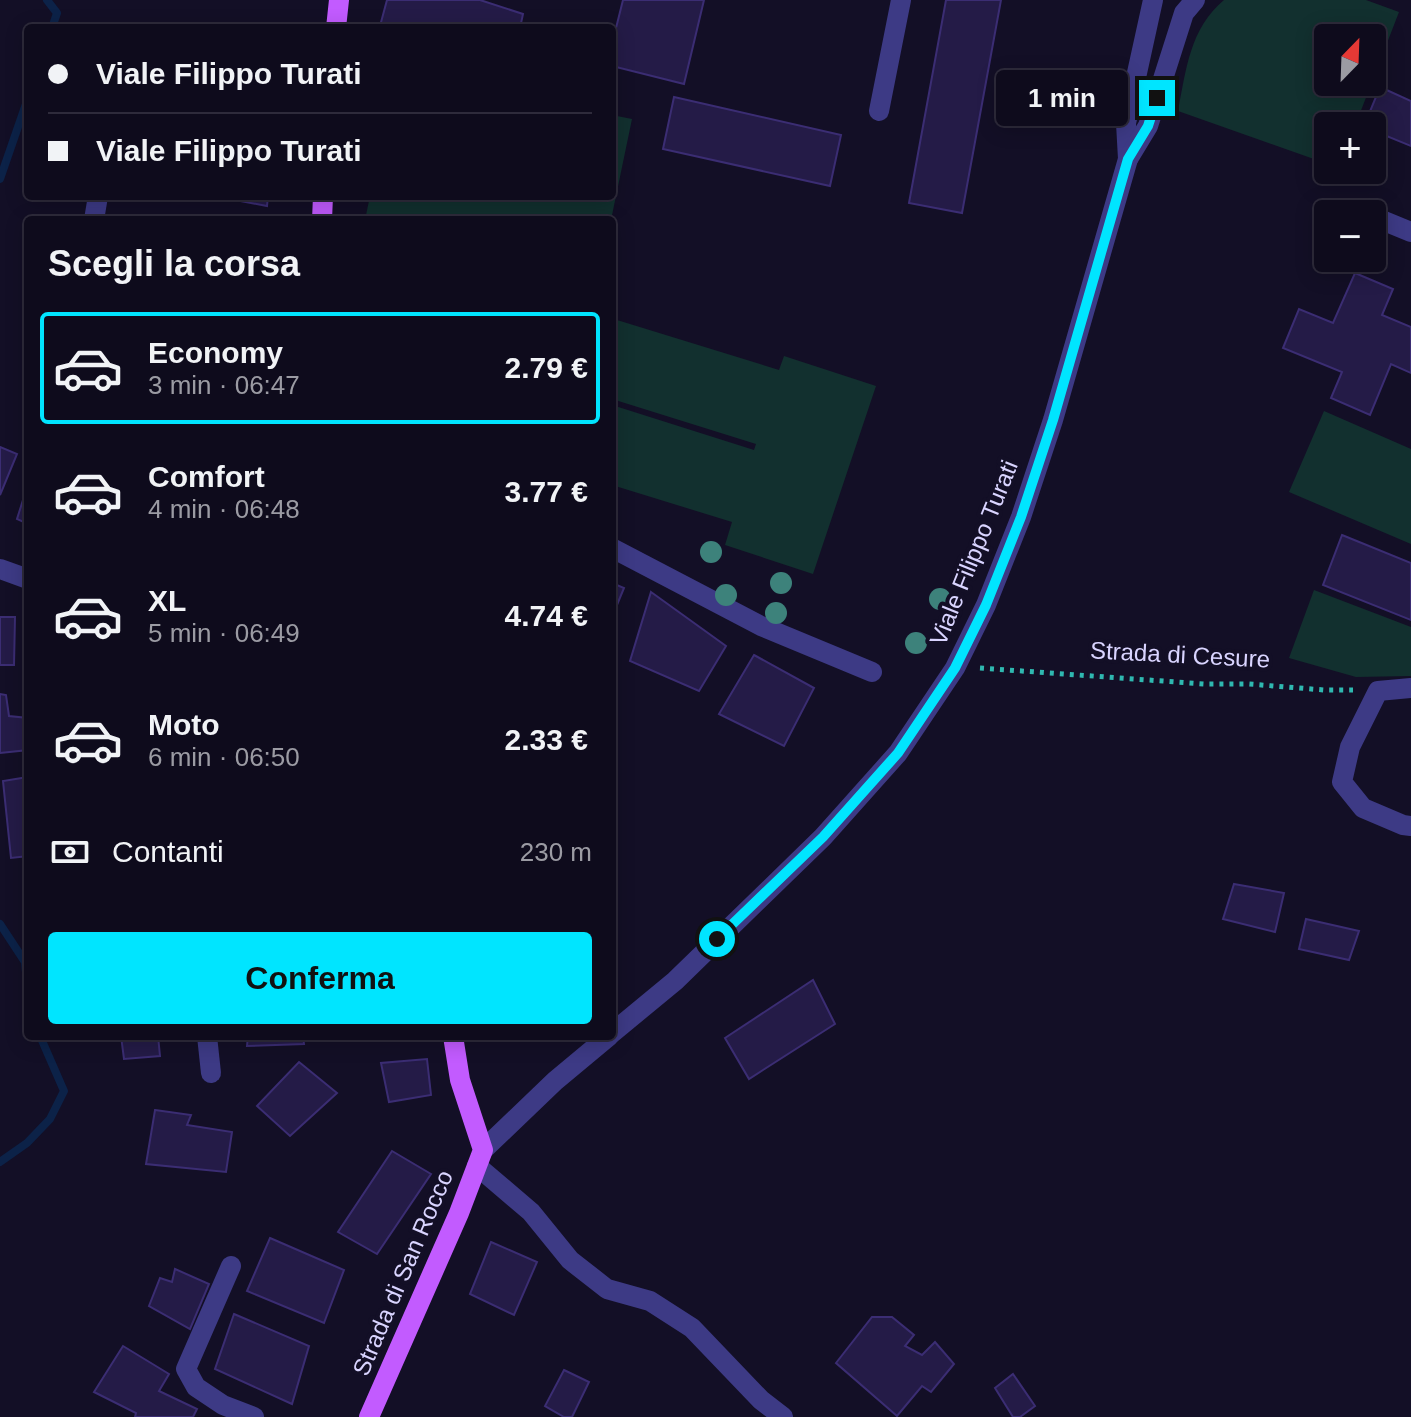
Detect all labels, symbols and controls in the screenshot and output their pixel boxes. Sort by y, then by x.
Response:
north arrow [1314,24,1386,96]
map controls [1314,24,1386,272]
text: Viale Filippo Turati [96,57,362,90]
callout: 1 min [997,70,1129,126]
route end [1139,80,1175,116]
text: 1 min [1028,83,1096,113]
button: + [1314,112,1386,184]
text: Viale Filippo Turati [96,134,362,167]
button: − [1314,200,1386,272]
text: Scegli la corsa [48,243,300,284]
icon: car [52,332,124,404]
text: Economy [148,336,283,369]
text: 2.79 € [505,351,588,384]
text: 3 min · 06:47 [148,370,300,400]
icon: car [52,456,124,528]
street label: Viale Filippo Turati [924,456,1023,649]
text: Comfort [148,460,265,493]
text: 3.77 € [505,475,588,508]
text: 4 min · 06:48 [148,494,300,524]
icon: car [52,580,124,652]
text: XL [148,584,186,617]
text: 4.74 € [505,599,588,632]
text: 5 min · 06:49 [148,618,300,648]
street label: Strada di Cesure [1089,636,1271,673]
icon: car [52,704,124,776]
text: Moto [148,708,220,741]
text: 2.33 € [505,723,588,756]
text: 6 min · 06:50 [148,742,300,772]
icon: cash [48,830,92,874]
text: Contanti [112,835,224,868]
text: 230 m [520,837,592,867]
route start [699,921,735,957]
button: Conferma [48,932,592,1024]
street label: Strada di San Rocco [347,1166,458,1379]

